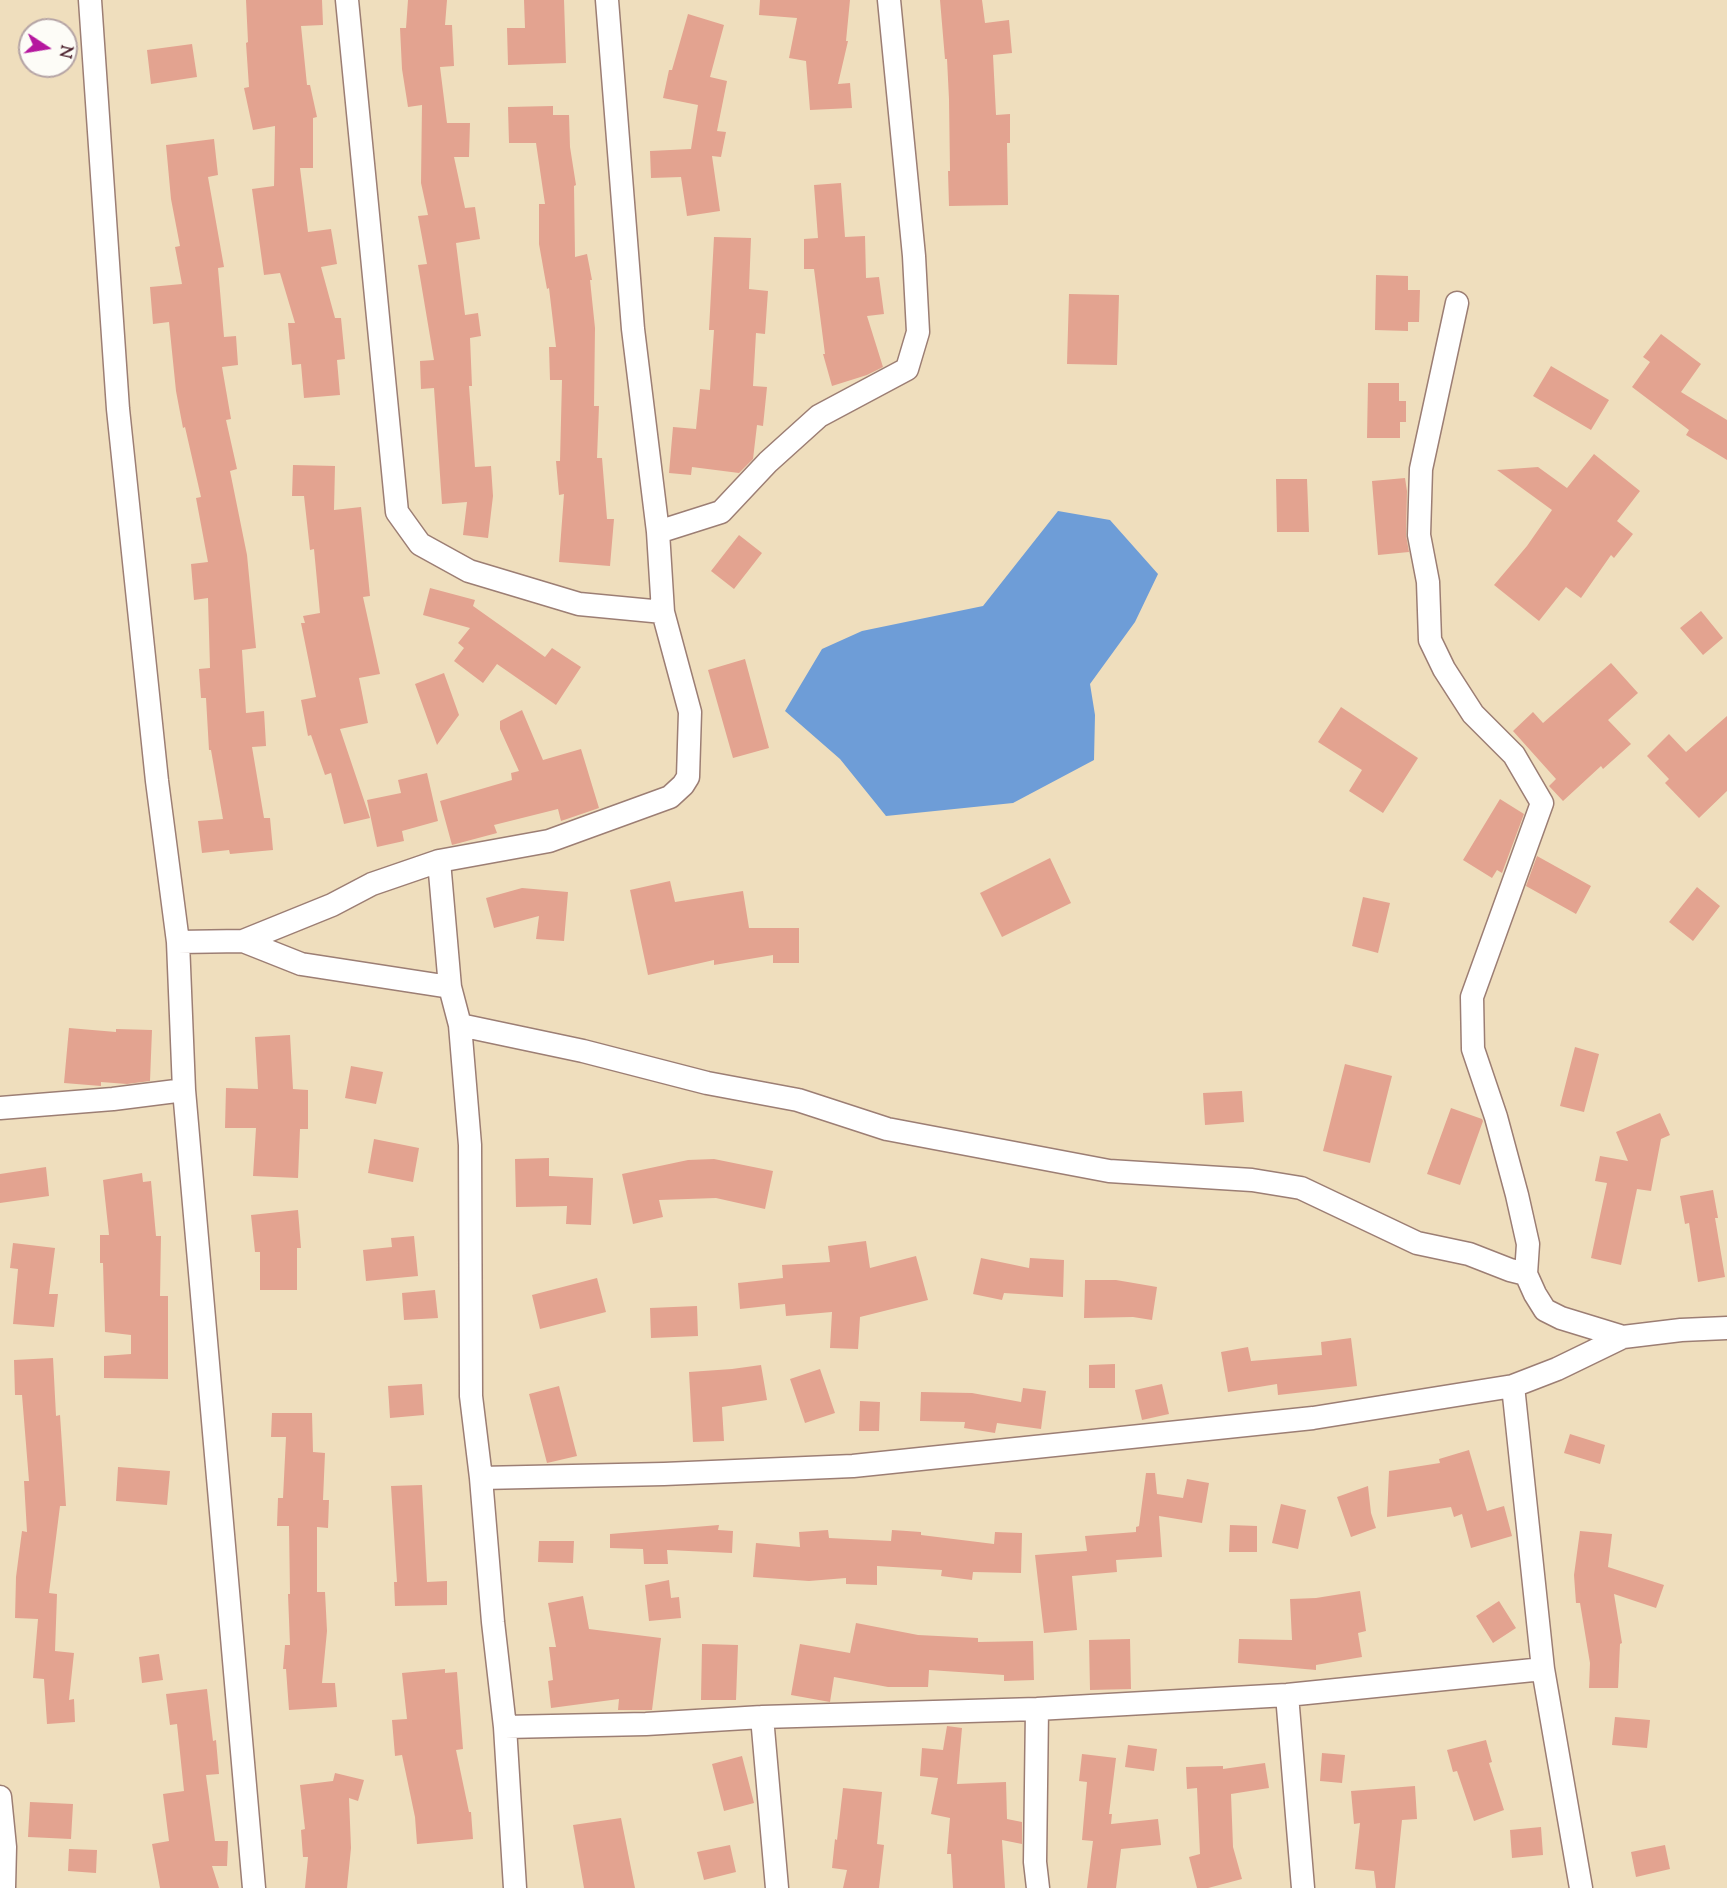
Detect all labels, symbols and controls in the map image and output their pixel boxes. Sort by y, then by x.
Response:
north arrow [18,18,78,78]
text: N [52,43,77,60]

